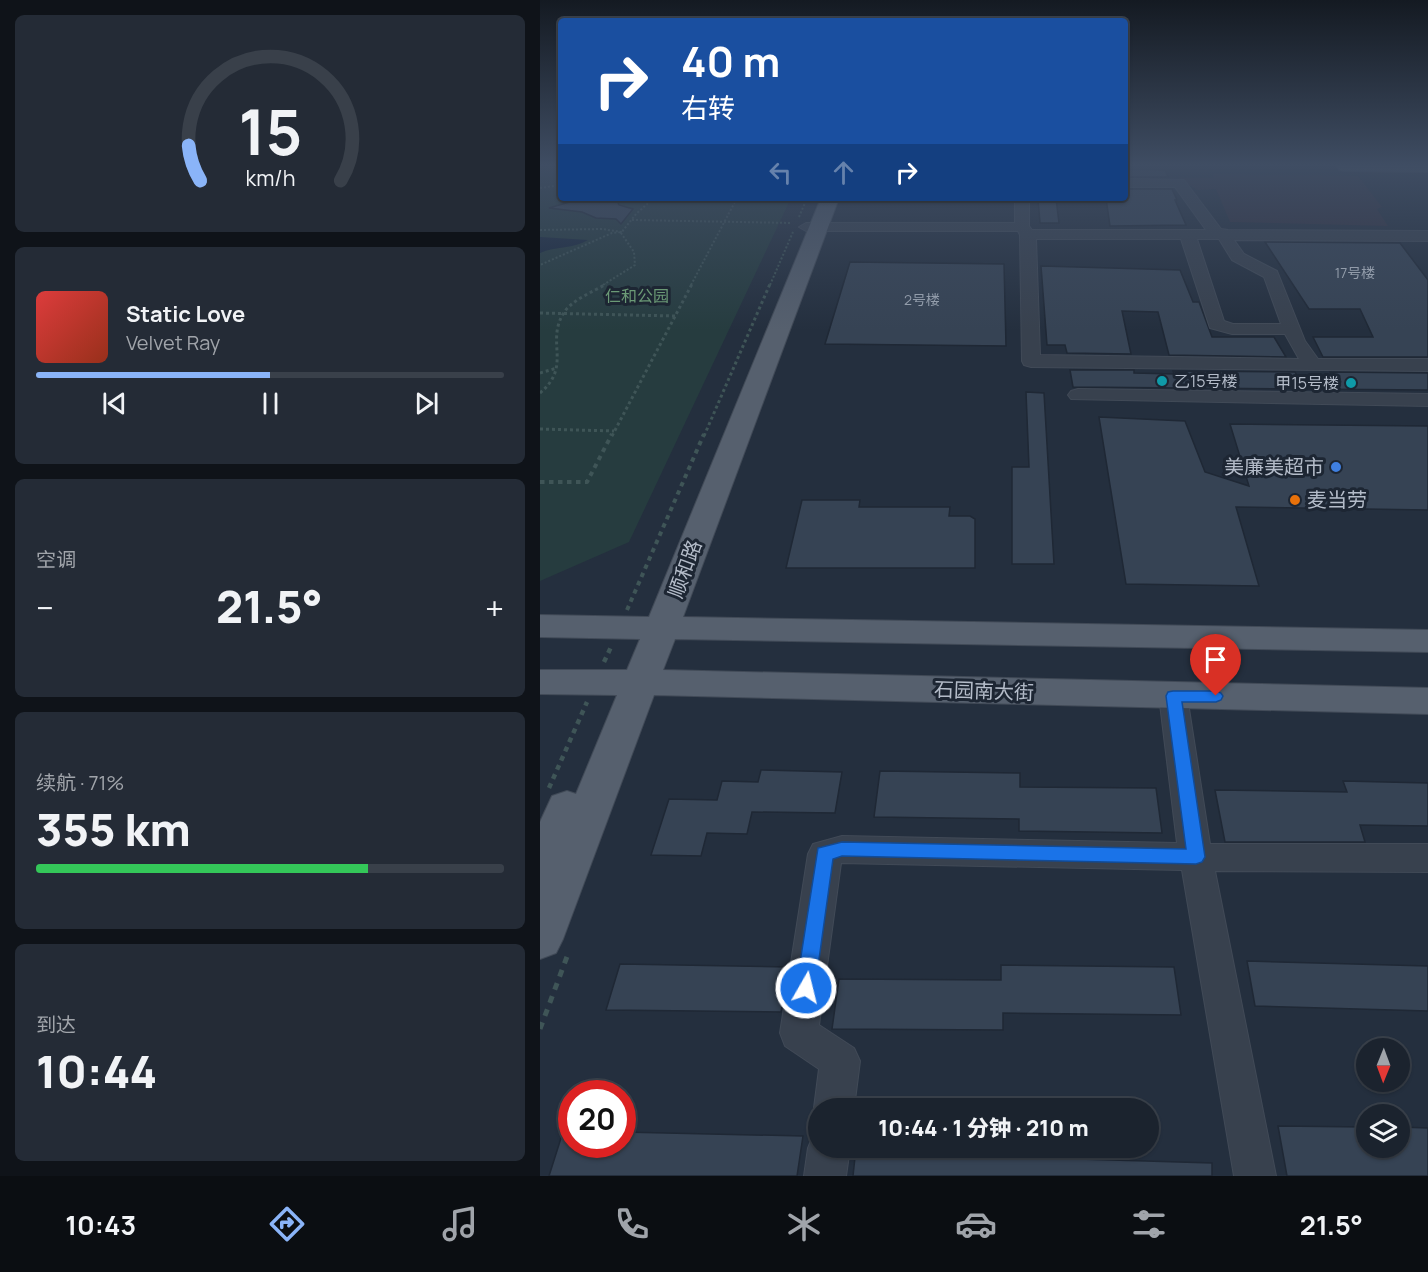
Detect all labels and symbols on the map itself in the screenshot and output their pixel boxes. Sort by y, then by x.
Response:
house number: 17号楼 [1335,263,1375,282]
park label: 仁和公园 [605,285,669,307]
house number: 2号楼 [904,290,940,309]
place label: 乙15号楼 [1174,370,1237,392]
place label: 甲15号楼 [1276,372,1339,394]
marker: 乙15号楼 [1155,374,1169,388]
marker: 甲15号楼 [1344,376,1358,390]
place label: 美廉美超市 [1224,453,1324,480]
marker: 美廉美超市 [1329,460,1343,474]
place label: 麦当劳 [1307,486,1367,513]
marker: 麦当劳 [1288,493,1302,507]
street label: 顺和路 [662,536,707,602]
pin [1190,634,1241,696]
street label: 石园南大街 [934,675,1034,706]
position arrow [774,956,838,1020]
north arrow [1356,1038,1410,1092]
speed limit sign: 20 [558,1080,636,1158]

